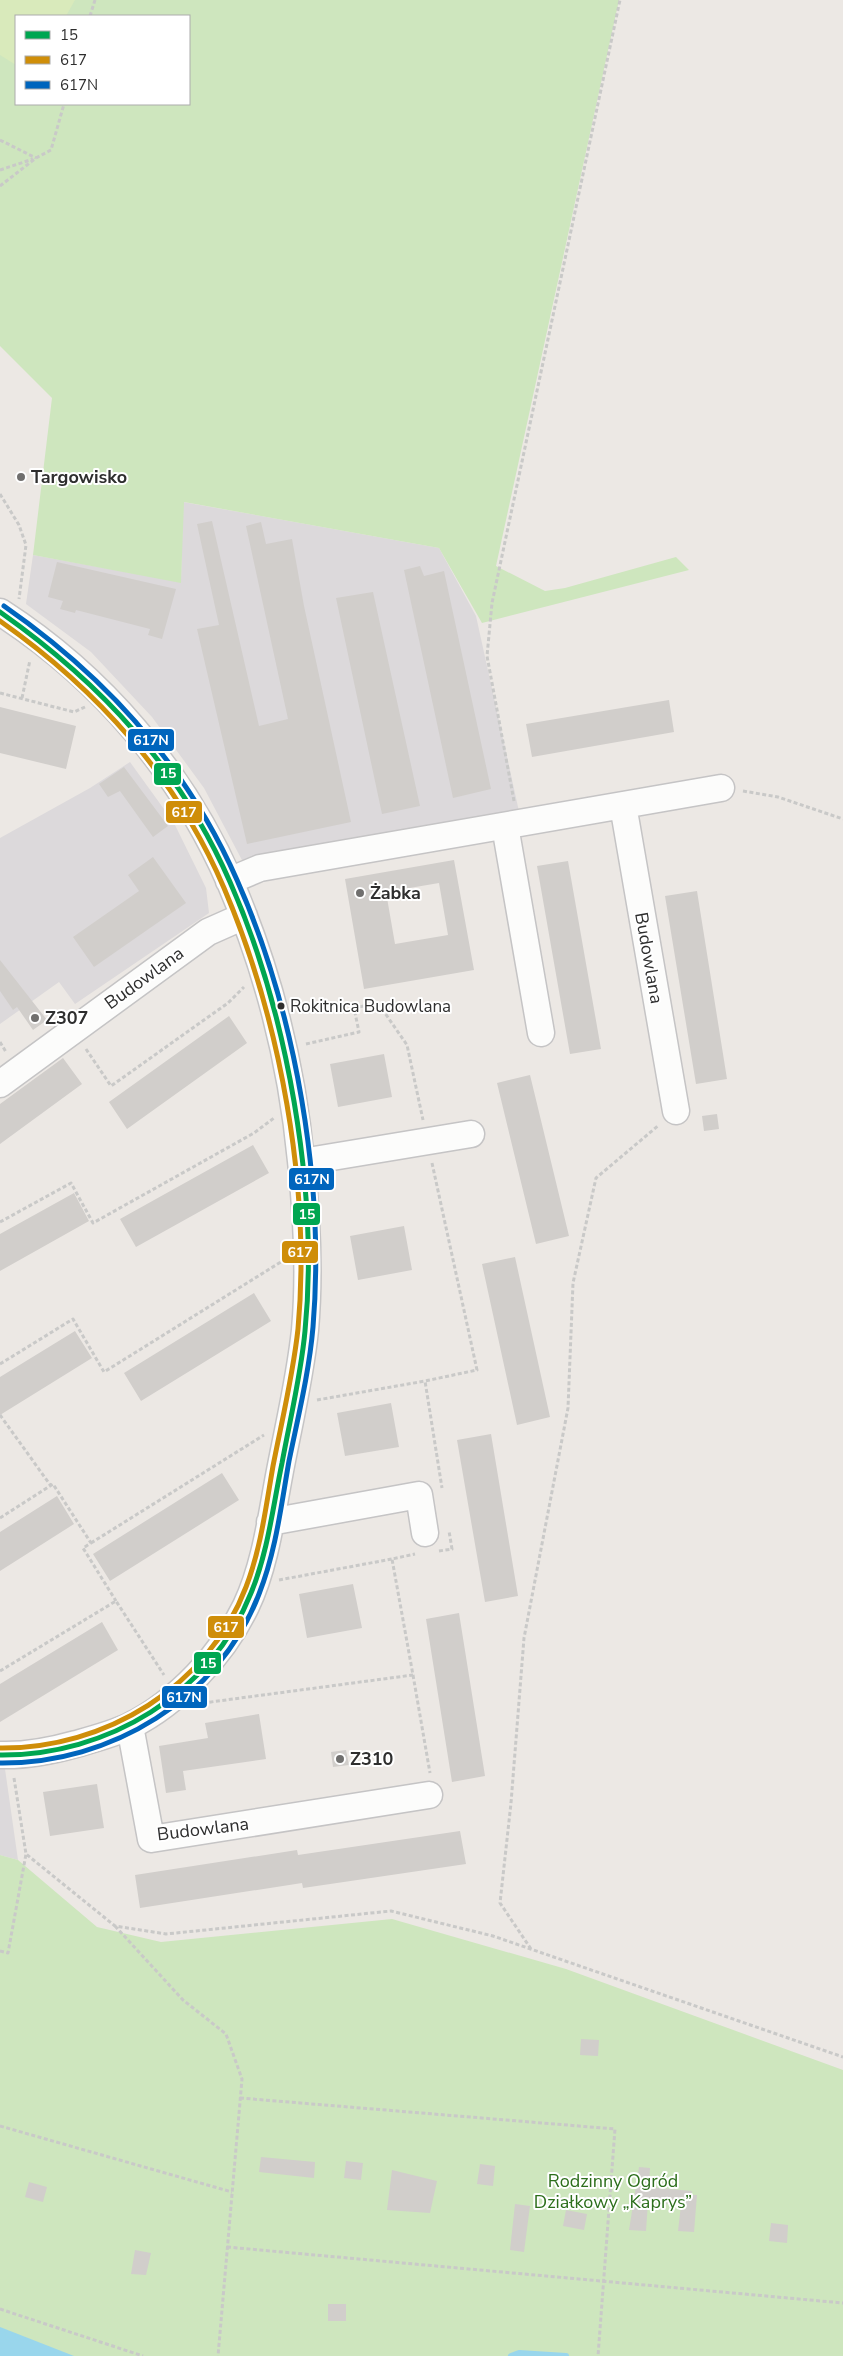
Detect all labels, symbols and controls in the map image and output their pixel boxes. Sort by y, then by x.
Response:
legend [15,15,190,105]
text: 15 [60,25,78,45]
text: 617 [60,50,87,70]
text: 617N [60,75,98,95]
place label: Targowisko [31,465,127,489]
marker: Targowisko [15,471,27,483]
line badge: 617N [127,728,175,752]
text: 617N [133,731,169,750]
line badge: 15 [153,762,182,786]
text: 15 [160,764,176,783]
line badge: 617 [165,800,203,824]
text: 617 [171,803,197,822]
place label: Żabka [370,881,421,905]
marker: Żabka [354,887,366,899]
street label: Budowlana [629,910,669,1006]
street label: Budowlana [100,941,188,1015]
place label: Rokitnica Budowlana [290,995,451,1018]
marker: Rokitnica Budowlana [276,1001,286,1011]
place label: Z307 [45,1006,88,1030]
marker: Z307 [29,1012,41,1024]
line badge: 617N [288,1167,335,1191]
text: 617N [294,1170,330,1189]
line badge: 15 [292,1202,321,1226]
text: 15 [299,1205,315,1224]
line badge: 617 [281,1240,319,1264]
text: 617 [287,1243,313,1262]
line badge: 617 [207,1615,245,1639]
text: 617 [213,1618,239,1637]
line badge: 15 [193,1651,222,1675]
text: 15 [200,1654,216,1673]
line badge: 617N [161,1685,208,1709]
text: 617N [166,1688,202,1707]
place label: Z310 [350,1747,393,1771]
marker: Z310 [334,1753,346,1765]
street label: Budowlana [156,1811,250,1847]
park label: Rodzinny Ogród Działkowy „Kaprys” [534,2169,692,2214]

